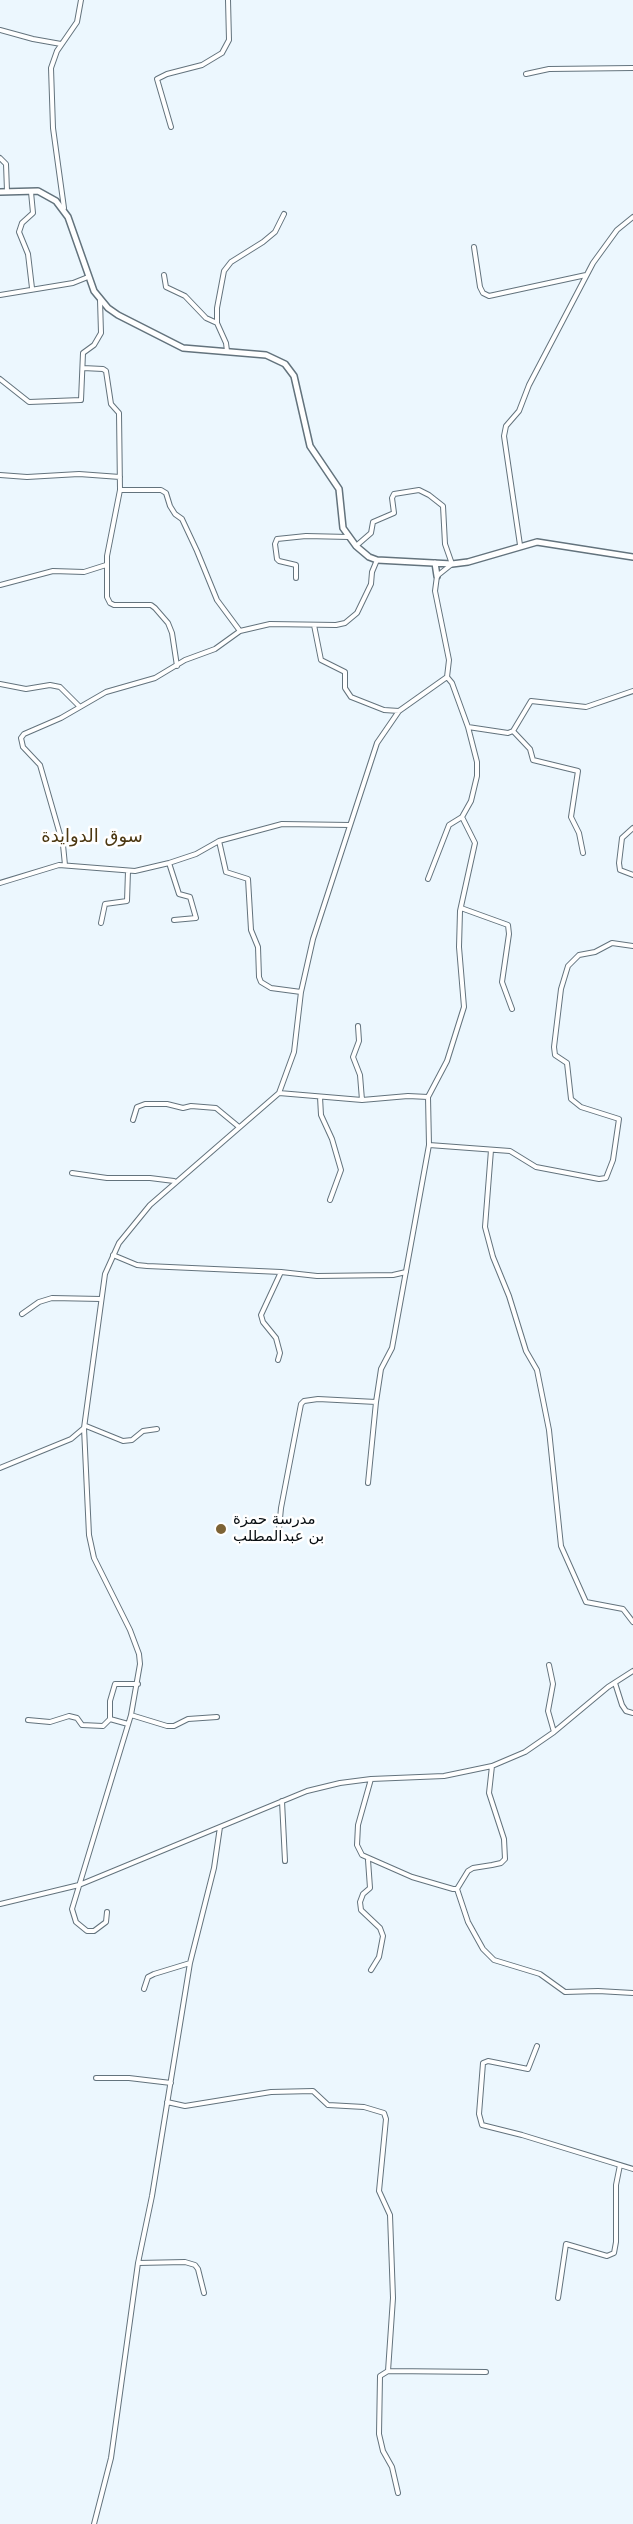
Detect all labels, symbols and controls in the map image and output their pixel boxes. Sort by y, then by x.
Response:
district label: سوق الدوايدة [41,826,143,848]
place label: مدرسة حمزة بن عبدالمطلب [233,1511,324,1546]
marker: مدرسة حمزة بن عبدالمطلب [214,1522,228,1536]

